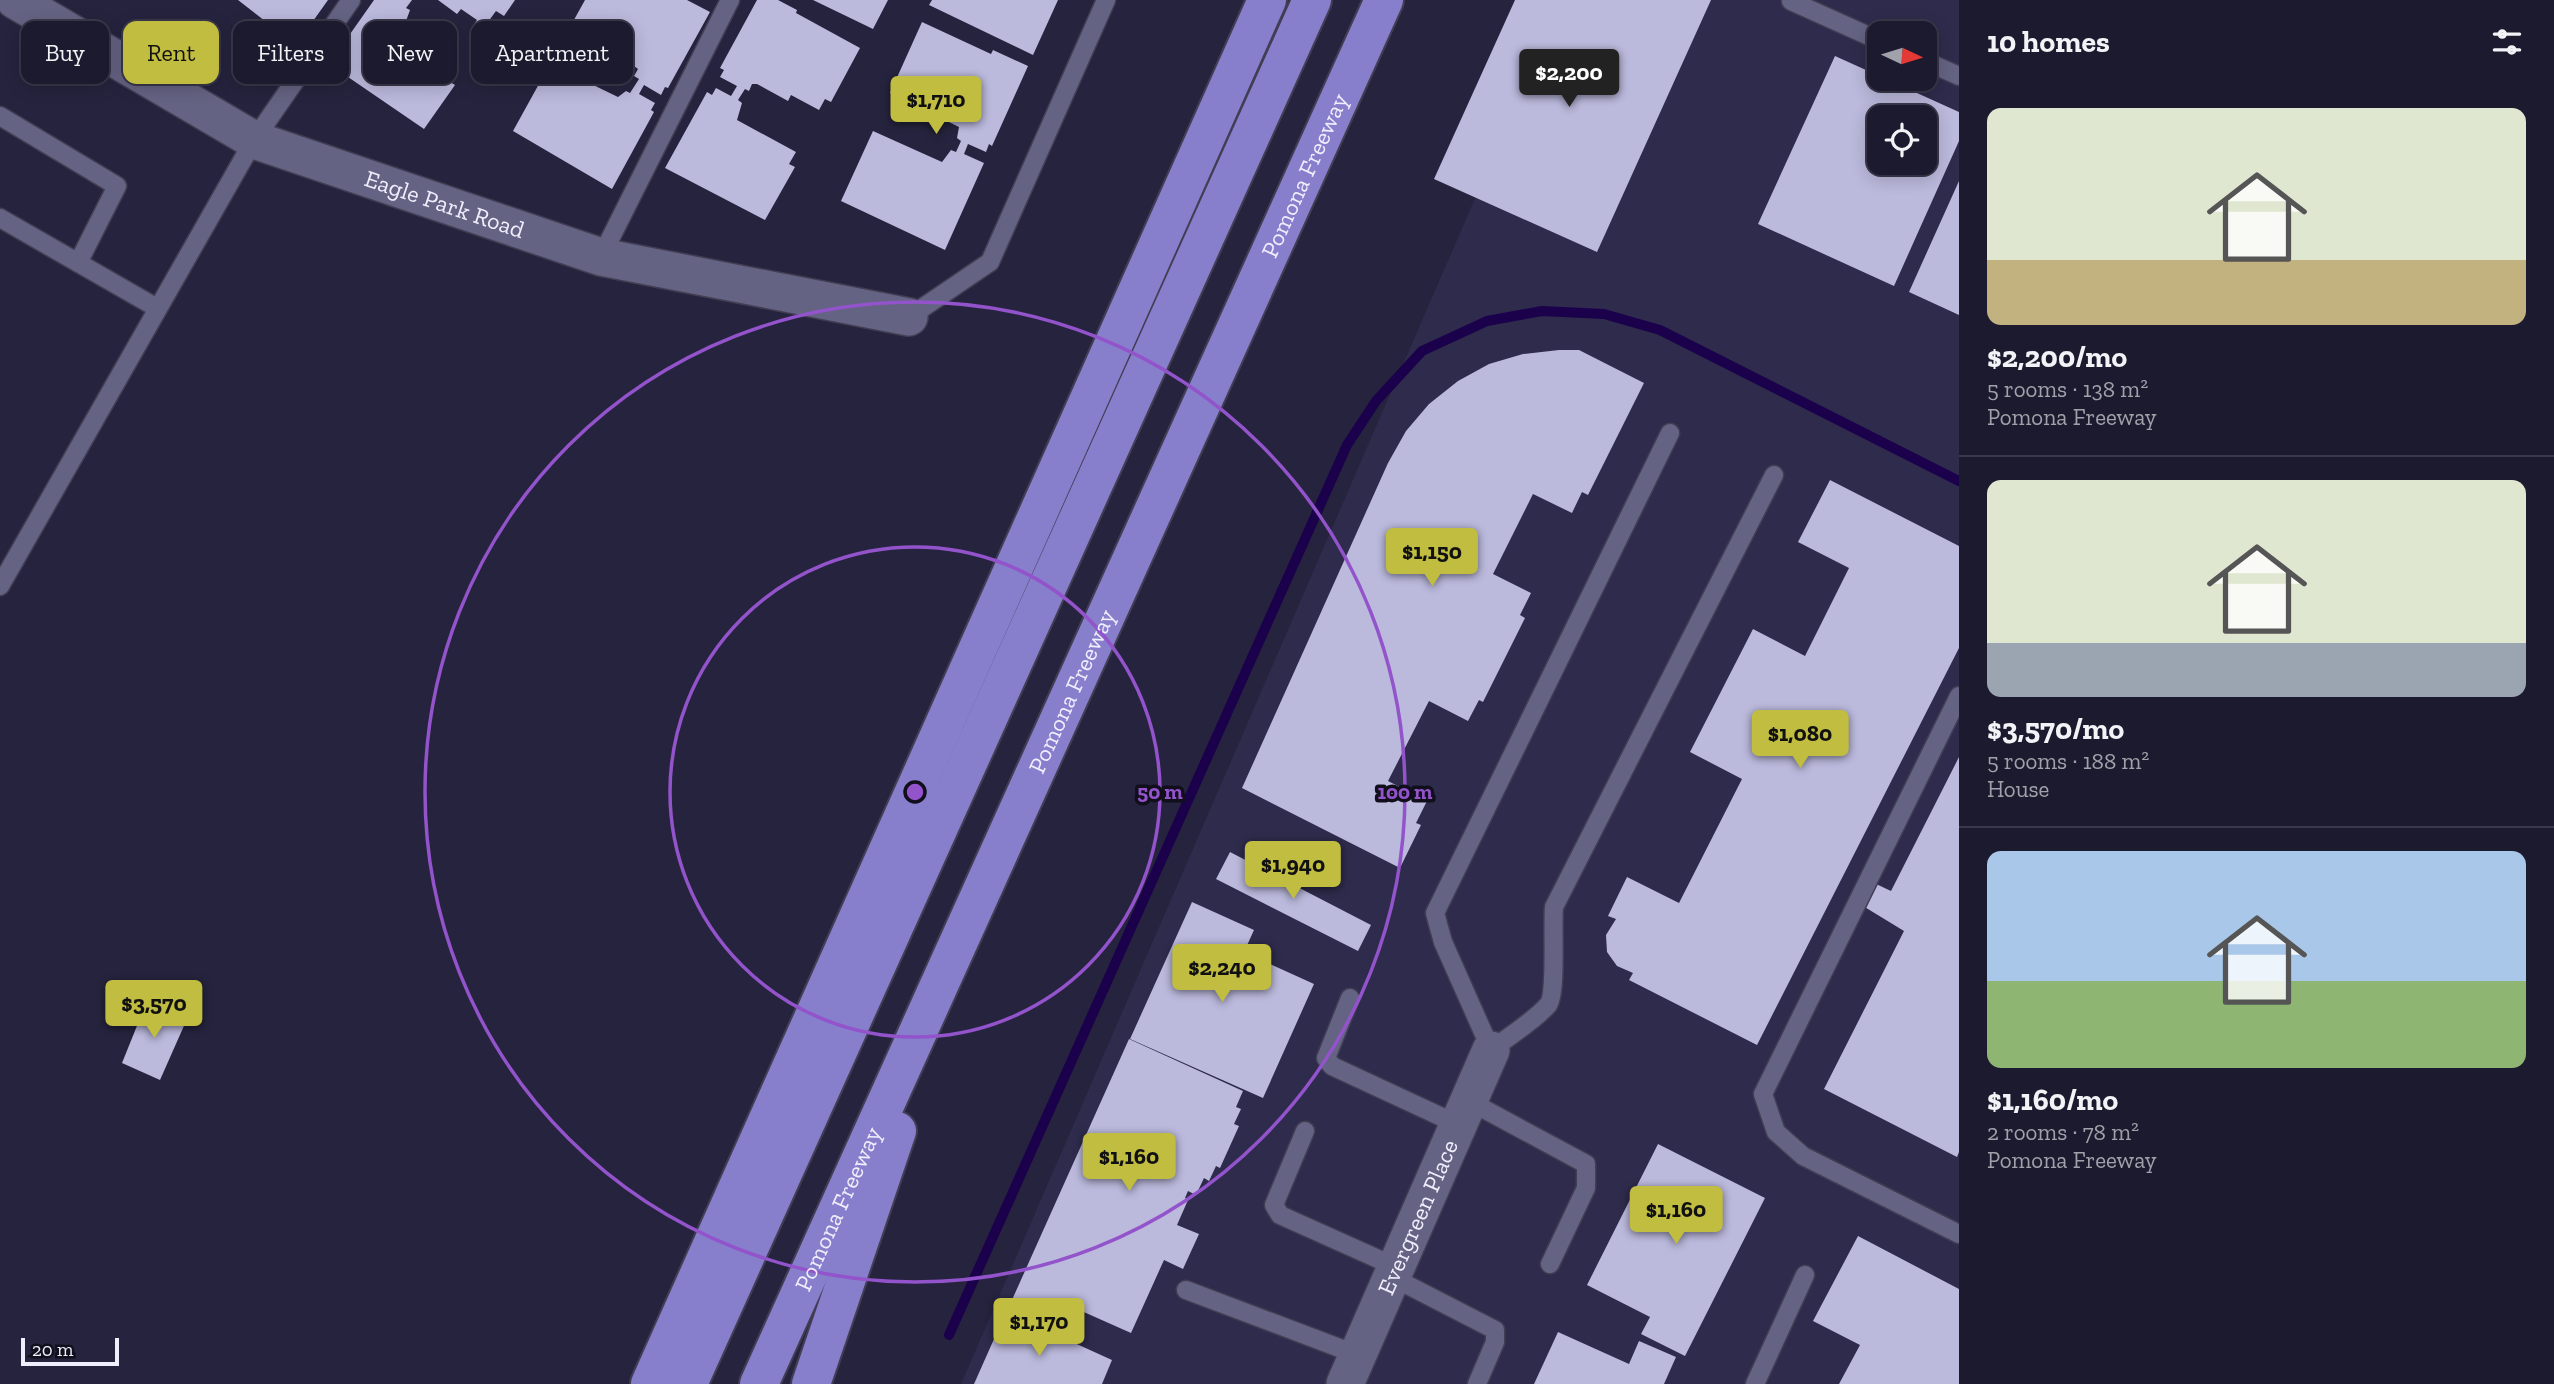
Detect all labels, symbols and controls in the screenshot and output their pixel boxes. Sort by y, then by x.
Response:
chip: Buy [21,21,109,84]
chip: Rent [123,21,219,84]
chip: Filters [233,21,349,84]
chip: New [363,21,457,84]
chip: Apartment [471,21,633,84]
north arrow [1867,21,1937,91]
map controls [1867,21,1937,175]
icon: filters [2488,23,2526,61]
text: 10 homes [1987,24,2110,60]
pin: $2,200 [1512,50,1626,109]
text: $2,200 [1535,58,1603,86]
pin: $1,710 [879,76,993,136]
text: $1,710 [907,85,966,113]
street label: Pomona Freeway [1255,88,1354,262]
button: locate [1867,105,1937,175]
icon: home [2194,154,2320,280]
street label: Eagle Park Road [361,163,528,244]
text: $2,200/mo [1987,339,2127,375]
text: 5 rooms · 138 m² [1987,375,2148,403]
text: Pomona Freeway [1987,403,2157,431]
icon: home [2194,526,2320,652]
pin: $1,150 [1375,528,1489,588]
text: $1,150 [1402,537,1462,565]
street label: Pomona Freeway [1022,604,1121,778]
pin: $1,080 [1743,710,1857,770]
text: $3,570/mo [1987,711,2124,747]
text: $1,080 [1768,719,1832,747]
text: 5 rooms · 188 m² [1987,747,2149,775]
text: House [1987,775,2049,803]
text: 50 m [1137,779,1183,804]
text: 100 m [1378,779,1433,804]
centre of rings [903,780,927,804]
pin: $1,940 [1236,842,1350,901]
text: $1,940 [1261,850,1325,878]
icon: home [2194,897,2320,1023]
pin: $2,240 [1165,944,1279,1004]
text: $2,240 [1188,953,1256,981]
pin: $3,570 [97,981,211,1040]
text: $3,570 [121,989,187,1017]
text: $1,160/mo [1987,1082,2118,1118]
text: 2 rooms · 78 m² [1987,1118,2139,1146]
street label: Pomona Freeway [788,1122,888,1295]
pin: $1,160 [1072,1134,1186,1193]
street label: Evergreen Place [1371,1135,1464,1299]
text: $1,160 [1099,1142,1159,1170]
text: Pomona Freeway [1987,1146,2157,1174]
pin: $1,160 [1619,1186,1733,1246]
text: $1,160 [1646,1195,1706,1223]
pin: $1,170 [982,1298,1096,1358]
text: $1,170 [1009,1307,1069,1335]
scale bar [21,1335,119,1367]
text: 20 m [32,1338,73,1361]

